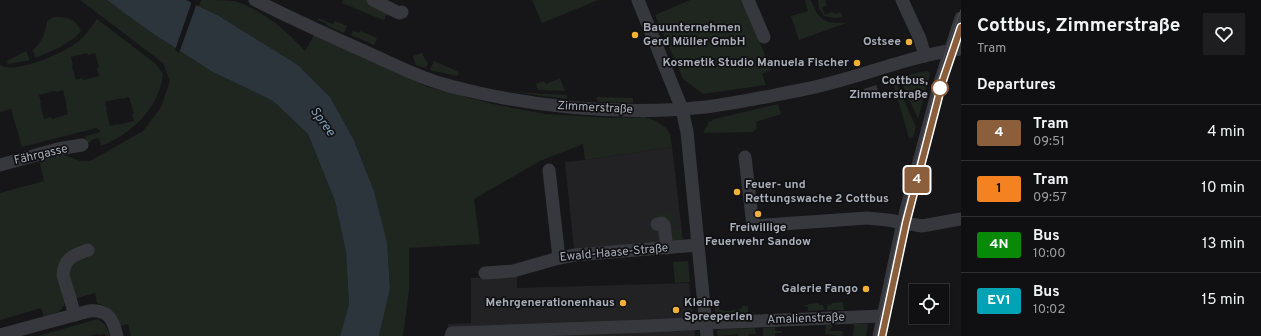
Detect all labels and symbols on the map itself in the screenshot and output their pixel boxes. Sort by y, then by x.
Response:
place label: Bauunternehmen Gerd Müller GmbH [643,20,745,50]
marker: Bauunternehmen Gerd Müller GmbH [630,30,640,40]
place label: Ostsee [863,34,901,50]
marker: Ostsee [904,37,914,47]
place label: Kosmetik Studio Manuela Fischer [663,55,849,71]
marker: Kosmetik Studio Manuela Fischer [852,58,862,68]
place label: Cottbus, Zimmerstraße [849,73,928,103]
marker: Cottbus, Zimmerstraße [931,79,949,97]
street label: Zimmerstraße [557,98,633,118]
water label: Spree [306,104,338,140]
street label: Fährgasse [13,141,69,169]
line badge: 4 [904,167,930,193]
place label: Feuer- und Rettungswache 2 Cottbus [745,177,889,207]
marker: Feuer- und Rettungswache 2 Cottbus [732,187,742,197]
marker: Freiwillige Feuerwehr Sandow [753,209,763,219]
place label: Freiwillige Feuerwehr Sandow [705,220,811,250]
street label: Ewald-Haase-Straße [559,240,669,266]
place label: Galerie Fango [782,281,858,297]
marker: Galerie Fango [861,284,871,294]
place label: Mehrgenerationenhaus [486,295,615,311]
place label: Kleine Spreeperlen [684,295,753,325]
marker: Mehrgenerationenhaus [618,298,628,308]
marker: Kleine Spreeperlen [671,305,681,315]
street label: Amalienstraße [767,310,845,328]

